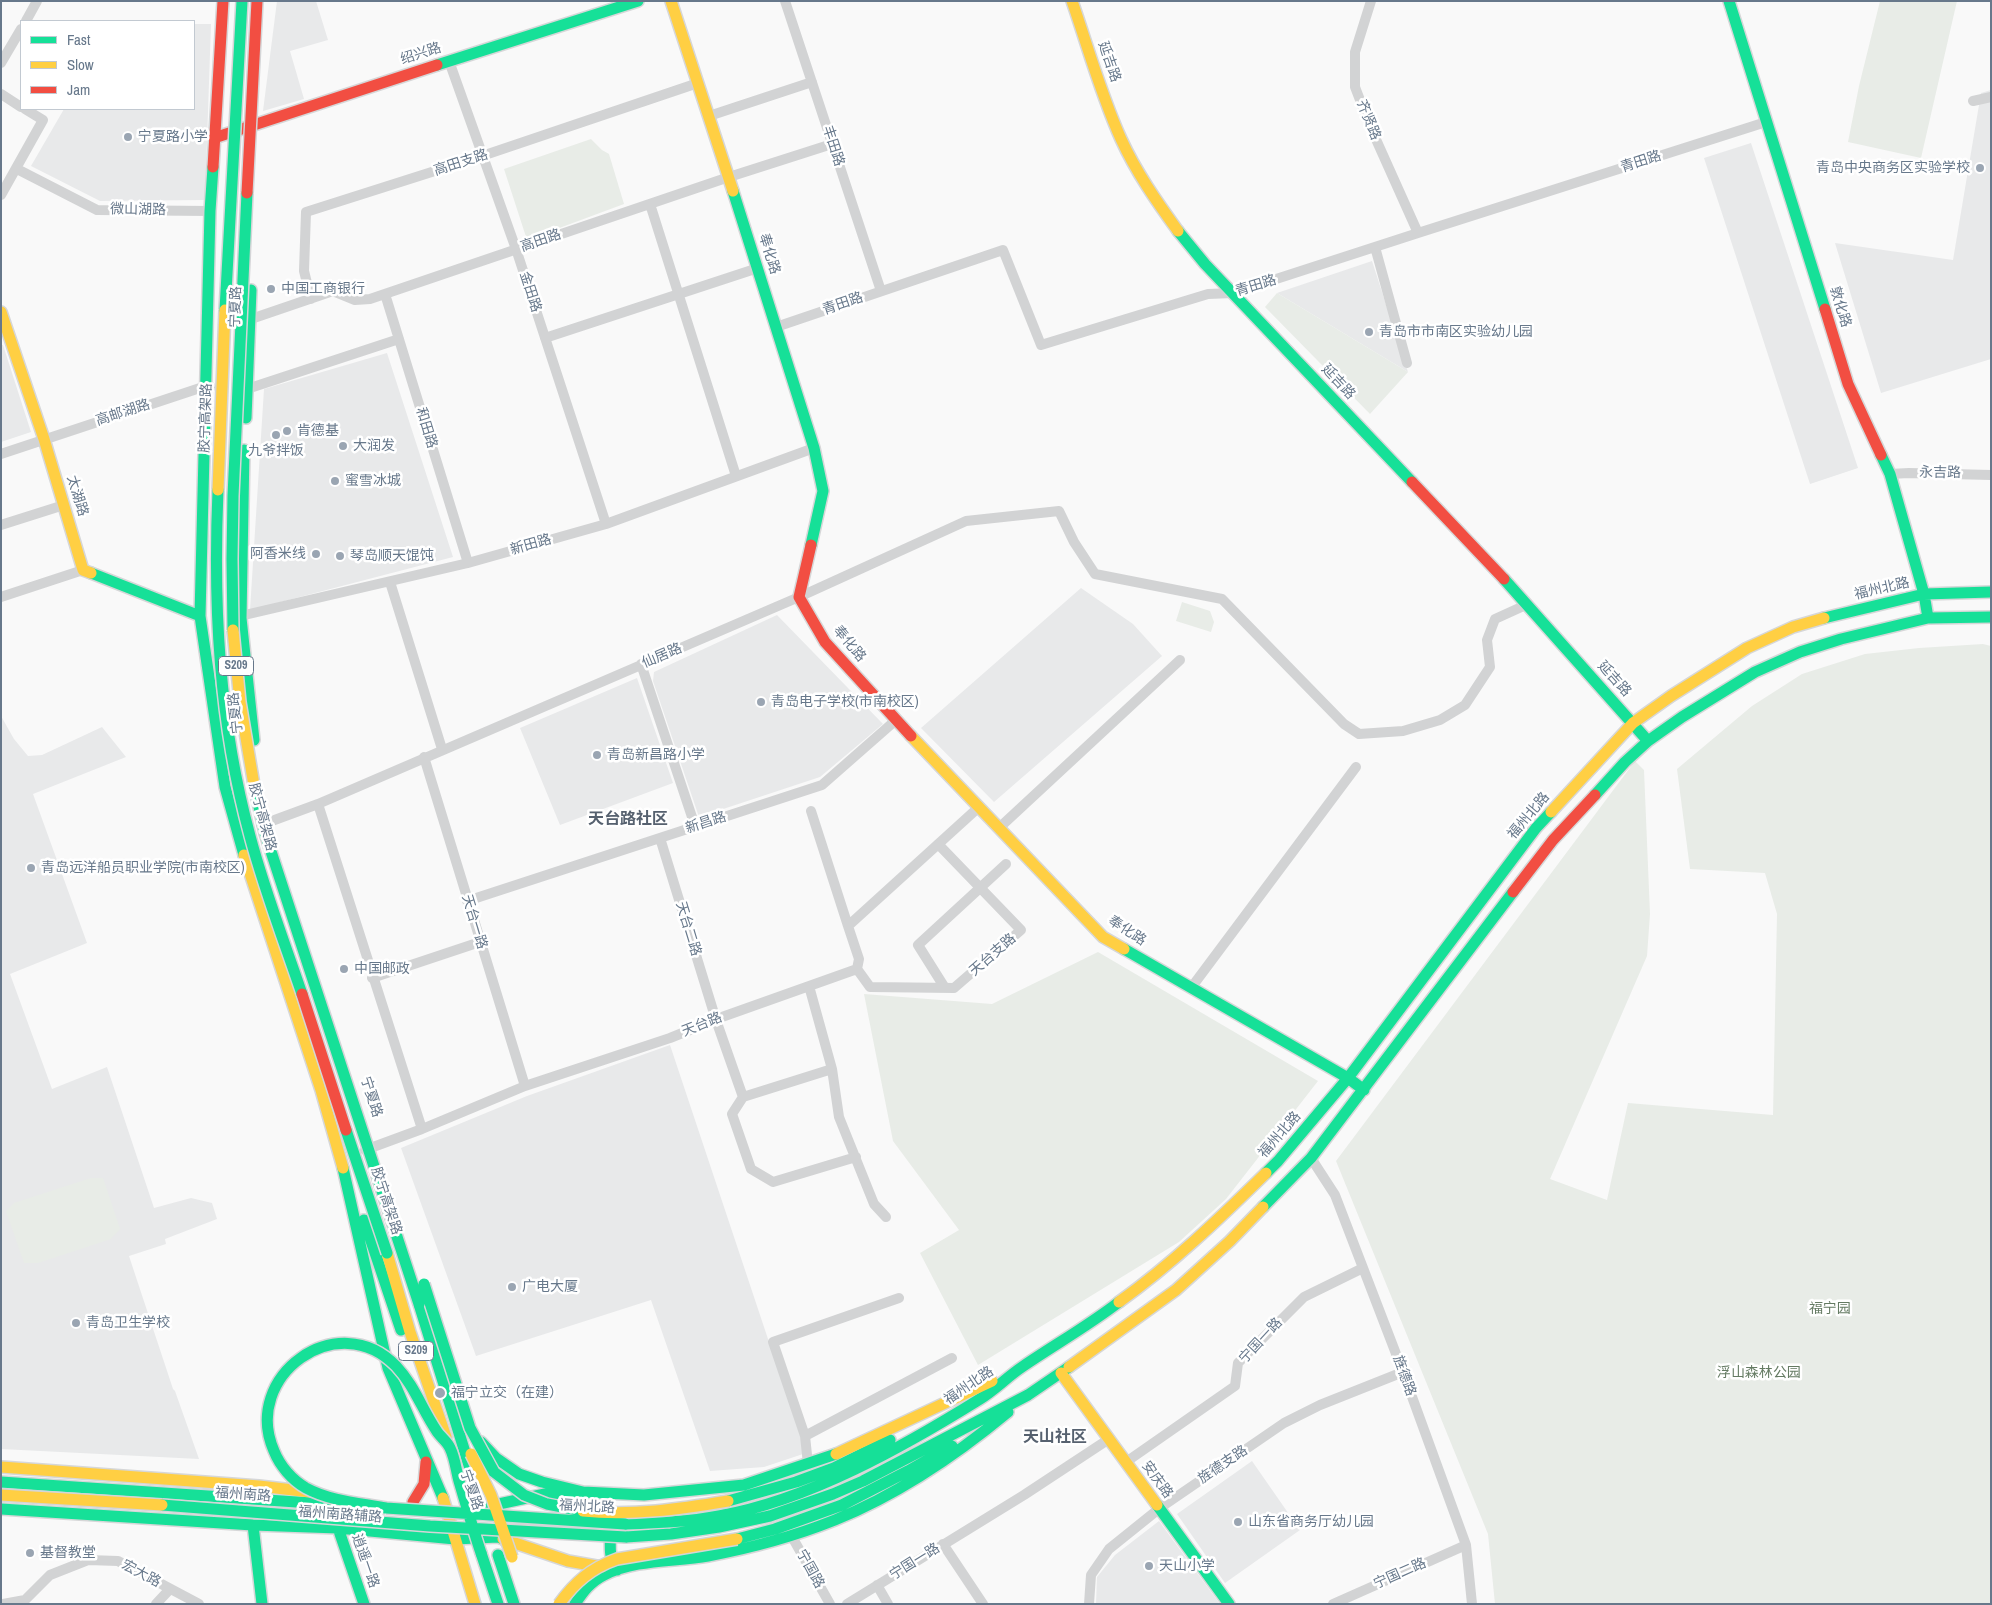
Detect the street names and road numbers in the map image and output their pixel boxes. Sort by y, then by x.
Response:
street label: 延吉路 [1094,39,1124,85]
street label: 绍兴路 [398,40,444,68]
street label: 齐贤路 [1352,97,1384,143]
street label: 丰田路 [819,123,847,169]
street label: 高田支路 [432,146,490,180]
street label: 青田路 [1618,148,1664,176]
street label: 微山湖路 [110,201,166,219]
street label: 高田路 [518,226,564,256]
street label: 奉化路 [755,231,783,277]
street label: 金田路 [516,269,544,315]
street label: 青田路 [1233,272,1279,300]
street label: 敦化路 [1826,284,1854,330]
street label: 宁夏路 [227,286,245,328]
street label: 青田路 [820,289,866,319]
street label: 延吉路 [1318,361,1358,403]
street label: 胶宁高架路 [196,383,216,453]
street label: 高邮湖路 [94,396,152,430]
street label: 和田路 [412,405,440,451]
street label: 永吉路 [1919,464,1961,482]
street label: 太湖路 [63,473,91,519]
street label: 新田路 [508,531,554,559]
street label: 福州北路 [1853,575,1911,603]
street label: 奉化路 [829,623,869,665]
street label: 仙居路 [639,640,685,672]
road number: S209 [218,656,254,676]
street label: 延吉路 [1594,658,1634,700]
street label: 宁夏路 [225,691,247,735]
street label: 胶宁高架路 [245,781,279,853]
street label: 福州北路 [1505,789,1553,843]
street label: 新昌路 [683,809,729,837]
street label: 天台一路 [458,893,490,951]
street label: 天台二路 [672,900,704,958]
street label: 奉化路 [1105,913,1149,949]
street label: 天台支路 [966,930,1020,980]
street label: 天台路 [679,1009,725,1041]
street label: 宁夏路 [357,1074,385,1120]
street label: 福州北路 [1255,1108,1305,1162]
street label: 胶宁高架路 [367,1165,405,1237]
street label: 宁国一路 [1236,1315,1286,1367]
road number: S209 [398,1342,434,1360]
street label: 旌德路 [1389,1353,1419,1399]
street label: 福州北路 [941,1363,997,1409]
street label: 旌德支路 [1195,1442,1251,1488]
street label: 安庆路 [1138,1458,1176,1502]
street label: 宁夏路 [456,1467,486,1513]
street label: 福州南路 [214,1485,272,1505]
street label: 福州北路 [559,1497,615,1517]
street label: 福州南路辅路 [298,1504,382,1526]
street label: 逍遥一路 [348,1532,382,1590]
street label: 宁国一路 [887,1540,943,1584]
street label: 宁国路 [792,1547,828,1591]
street label: 宁国二路 [1371,1555,1429,1593]
street label: 宏大路 [119,1557,163,1591]

